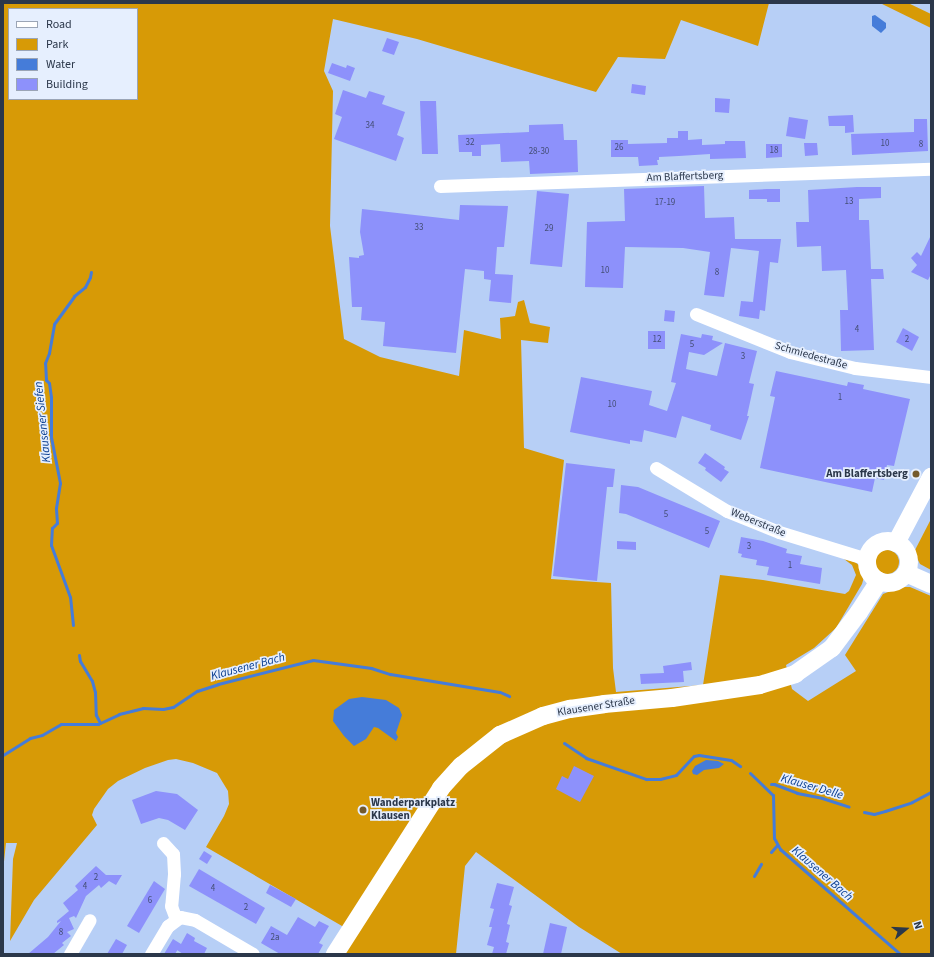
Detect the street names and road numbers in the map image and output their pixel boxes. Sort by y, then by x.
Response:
street label: Am Blaffertsberg [646,169,724,185]
street label: Schmiedestraße [773,339,849,373]
street label: Weberstraße [728,506,788,540]
street label: Klausener Straße [556,694,636,720]

